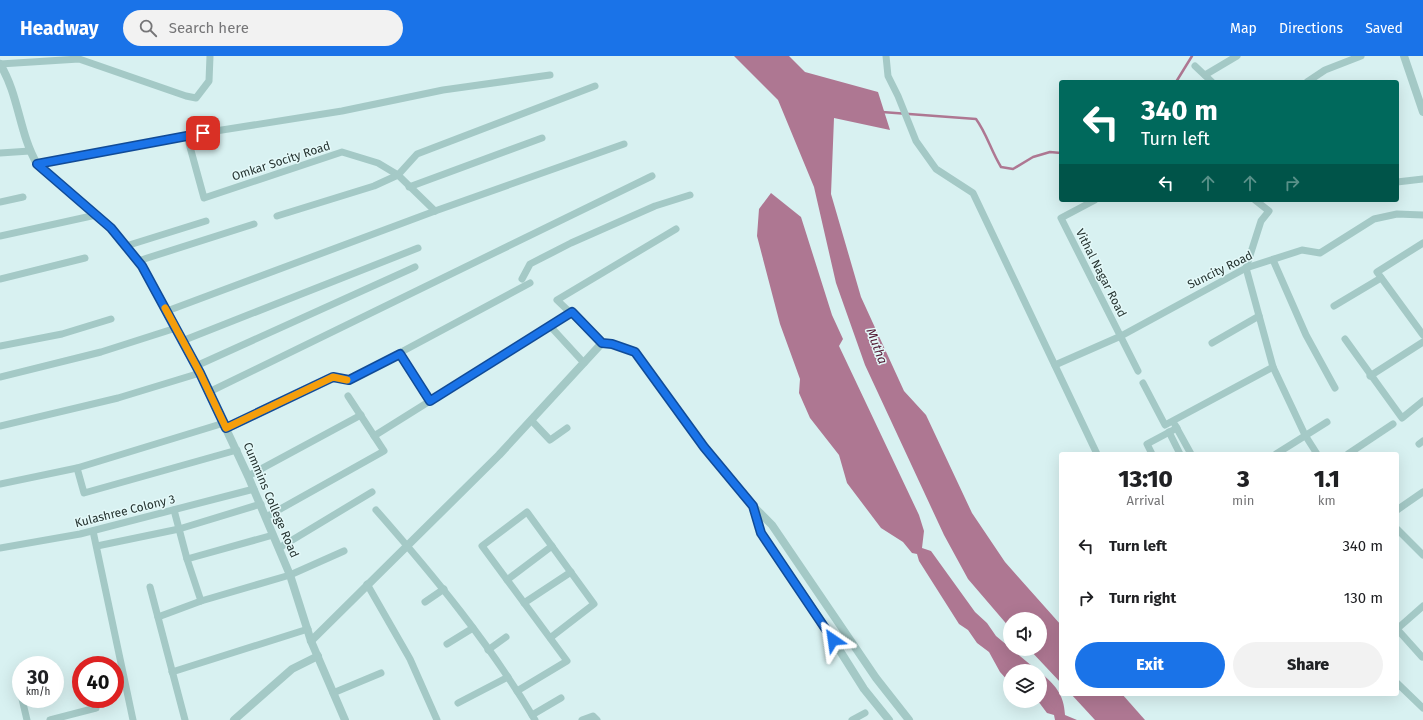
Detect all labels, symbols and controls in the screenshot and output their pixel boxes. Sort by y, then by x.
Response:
search box [123,10,403,46]
text: Headway [20,17,99,40]
icon: search [137,17,159,39]
text: Search here [169,19,249,37]
text: Map [1230,20,1257,37]
text: Directions [1279,20,1343,37]
text: Saved [1365,20,1403,37]
text: 340 m [1141,94,1218,127]
icon: left [1075,96,1127,148]
pin [186,116,220,150]
icon: arrive [192,122,214,144]
text: Turn left [1141,128,1210,150]
street label: Omkar Socity Road [230,138,332,184]
icon: left [1155,172,1177,194]
icon: ahead [1197,172,1219,194]
icon: ahead [1239,172,1261,194]
icon: right [1281,172,1303,194]
street label: Vithal Nagar Road [1073,227,1129,319]
street label: Suncity Road [1185,248,1255,292]
water label: Mutha [863,326,891,366]
street label: Cummins College Road [240,440,302,560]
text: 13:10 [1118,465,1173,493]
text: 3 [1237,465,1250,493]
text: 1.1 [1314,465,1340,493]
street label: Kulashree Colony 3 [73,492,177,530]
text: Arrival [1126,493,1165,508]
text: min [1232,493,1254,508]
text: km [1318,493,1336,508]
icon: left [1075,535,1097,557]
text: Turn left [1109,537,1167,555]
text: 340 m [1342,537,1383,555]
icon: right [1075,587,1097,609]
text: Turn right [1109,589,1176,607]
text: 130 m [1344,589,1383,607]
map controls [1003,612,1047,708]
button: sound [1003,612,1047,656]
position arrow [812,619,854,661]
button: Exit [1075,642,1225,688]
button: Share [1233,642,1383,688]
speed limit sign: 40 [72,656,124,708]
button: layers [1003,664,1047,708]
text: 30 [27,665,49,689]
text: km/h [26,686,50,698]

